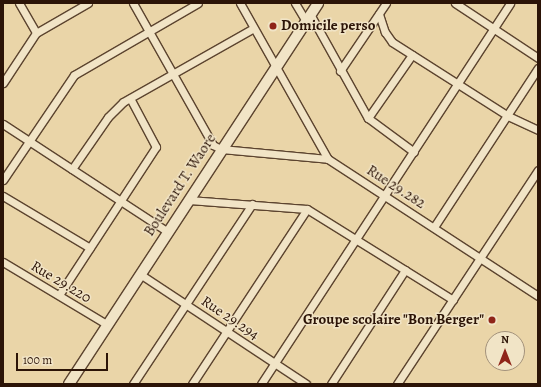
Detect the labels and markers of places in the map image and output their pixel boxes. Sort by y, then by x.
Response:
place label: Domicile perso [281,17,375,35]
marker: Domicile perso [268,21,278,31]
place label: Groupe scolaire "Bon Berger" [303,311,484,329]
marker: Groupe scolaire "Bon Berger" [487,315,497,325]

